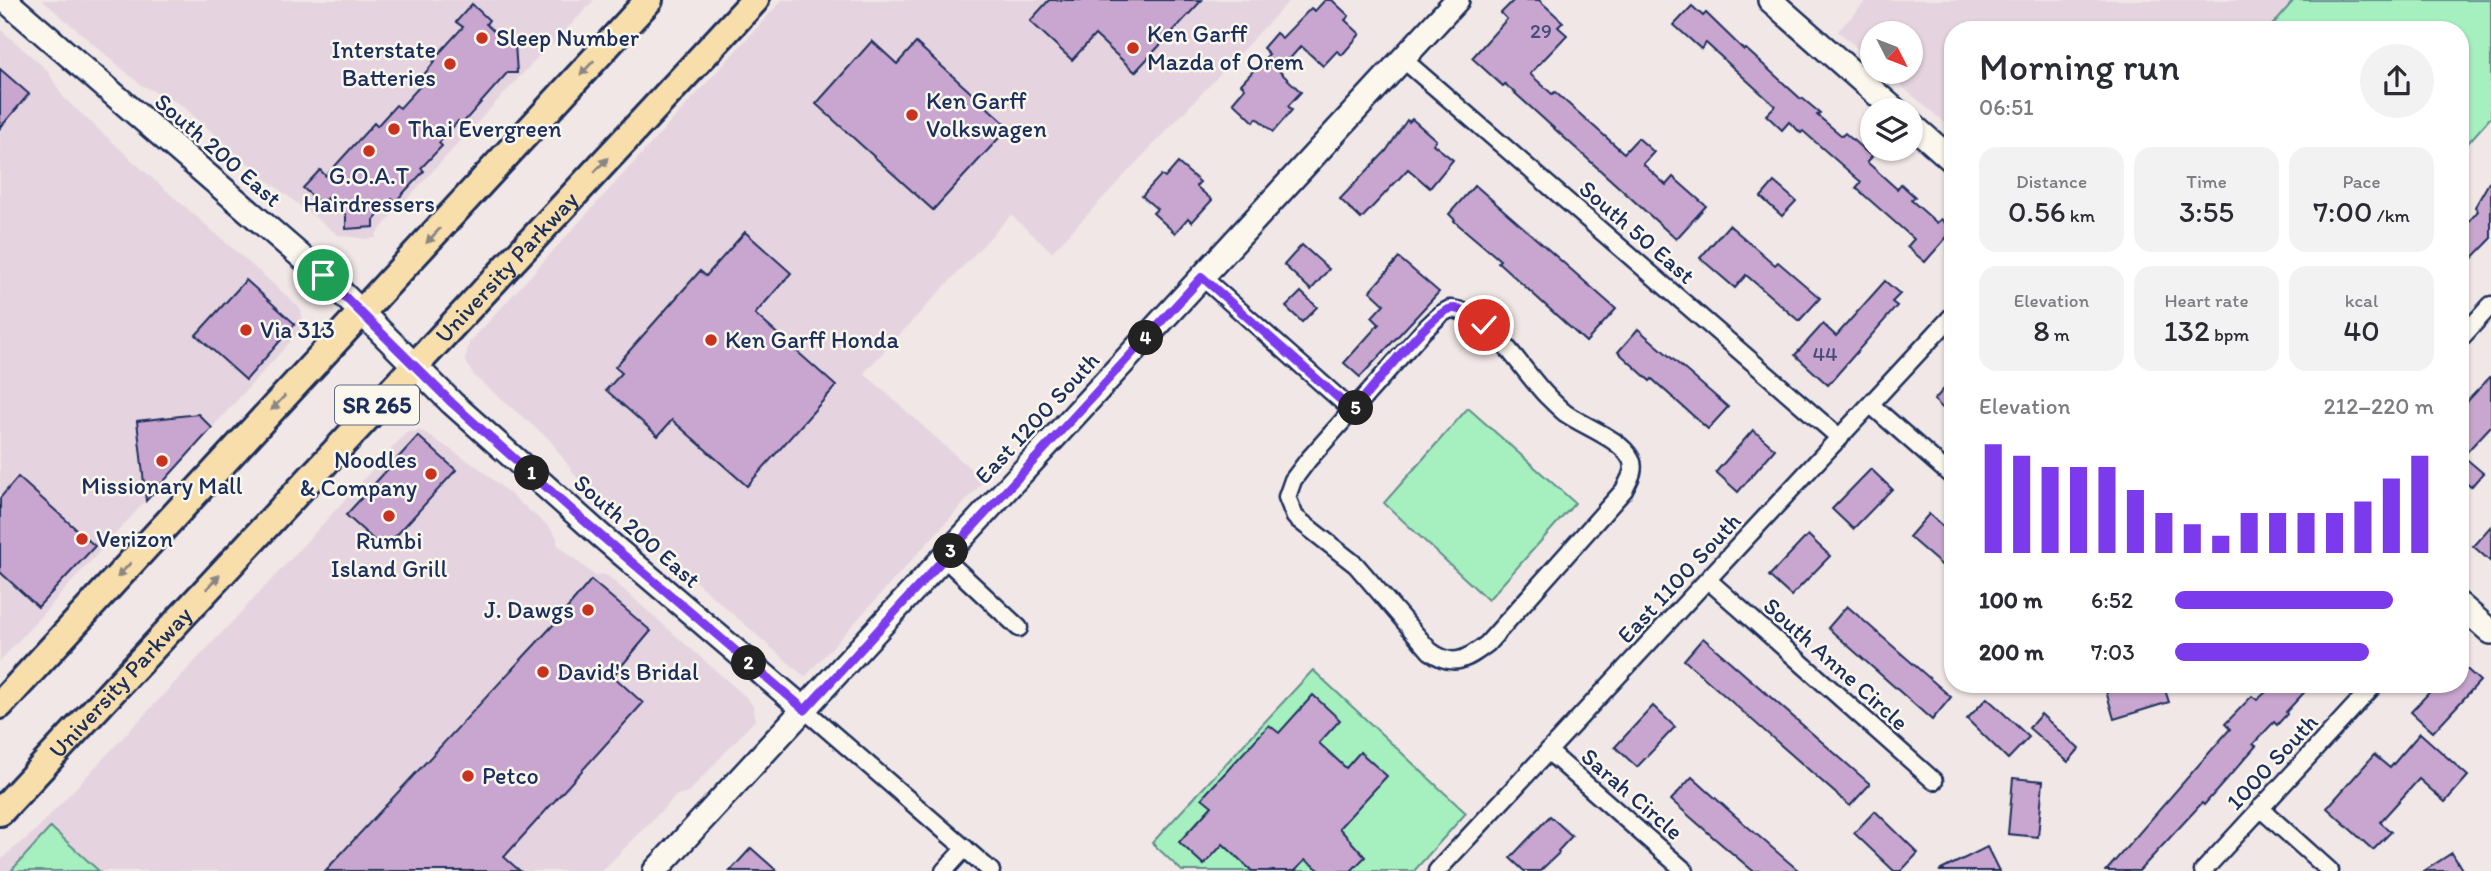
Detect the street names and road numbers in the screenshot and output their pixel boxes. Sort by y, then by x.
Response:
street label: South 200 East [149,87,288,213]
street label: South 50 East [1574,174,1701,290]
street label: University Parkway [429,185,584,349]
street label: East 1200 South [968,346,1105,490]
road number: SR 265 [335,386,419,424]
street label: South 200 East [568,468,707,594]
street label: East 1100 South [1611,506,1747,649]
street label: South Anne Circle [1758,591,1915,736]
street label: University Parkway [42,600,198,764]
street label: 1000 South [2220,708,2324,816]
street label: Sarah Circle [1575,741,1689,846]

